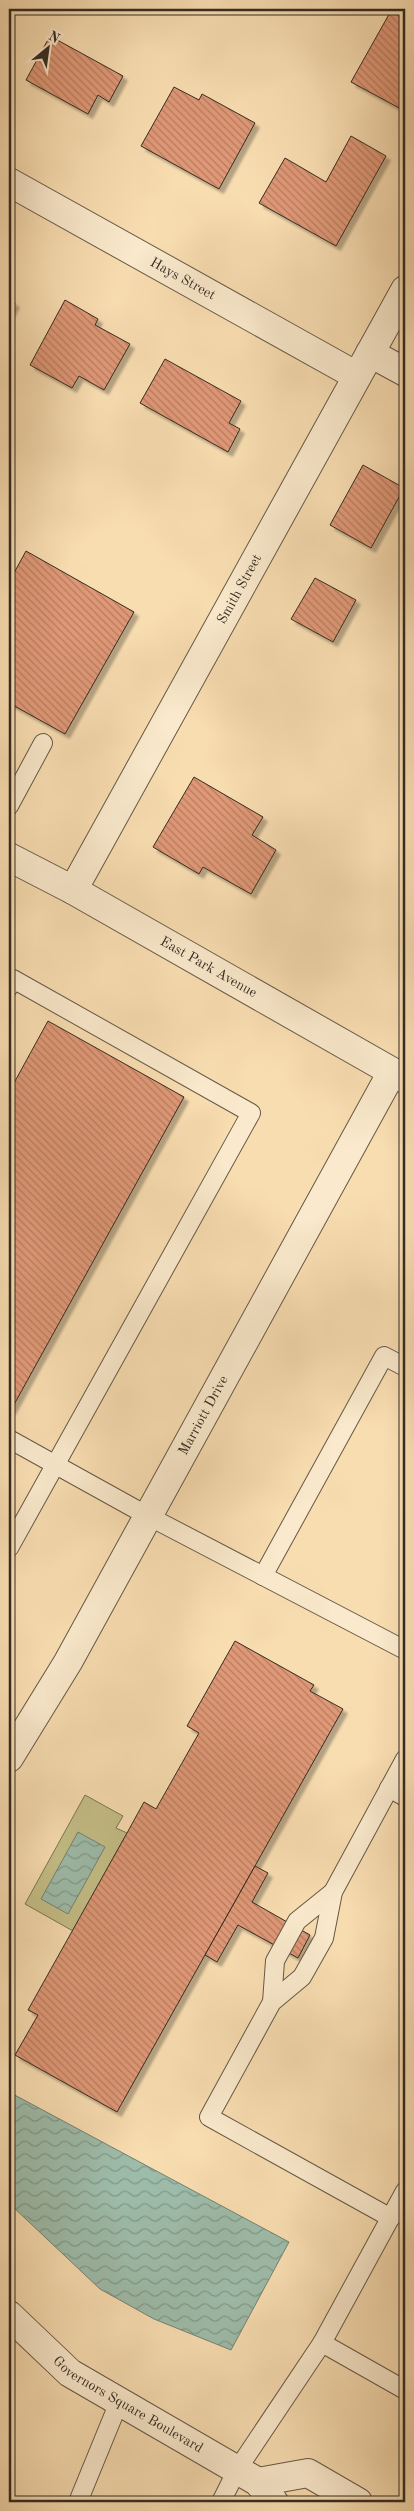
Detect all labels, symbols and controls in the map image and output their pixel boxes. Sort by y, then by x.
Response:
north arrow [22,22,72,72]
text: N [46,29,62,46]
street label: Hays Street [148,255,218,303]
street label: Smith Street [215,552,264,626]
street label: East Park Avenue [158,934,259,1000]
street label: Marriott Drive [176,1373,231,1457]
street label: Governors Square Boulevard [50,2354,205,2456]

